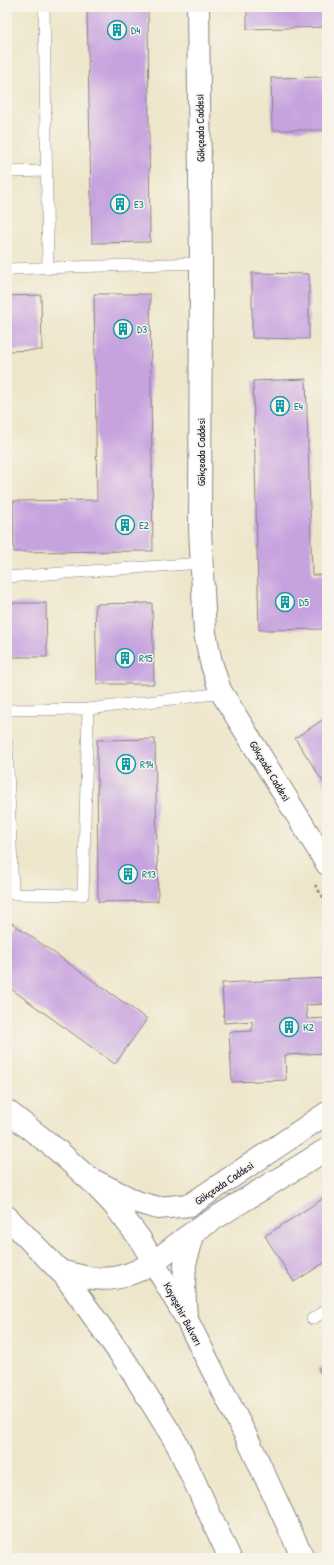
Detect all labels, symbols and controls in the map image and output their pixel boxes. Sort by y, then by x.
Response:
building icon: D4 [106,19,128,41]
place label: D4 [131,23,140,37]
street label: Gökçeada Caddesi [192,94,208,162]
building icon: E3 [109,193,131,215]
place label: E3 [134,197,144,211]
building icon: D3 [112,318,134,340]
place label: D3 [137,322,147,336]
building icon: E4 [269,395,291,417]
place label: E4 [294,399,303,413]
street label: Gökçeada Caddesi [194,418,208,486]
building icon: E2 [114,514,136,536]
place label: E2 [139,518,149,532]
building icon: D5 [274,591,296,613]
place label: D5 [299,595,309,609]
building icon: R15 [114,647,136,669]
place label: R15 [139,651,153,665]
street label: Gökçeada Caddesi [246,738,294,804]
building icon: R14 [115,753,137,775]
place label: R14 [140,757,153,771]
building icon: R13 [117,863,139,885]
place label: R13 [142,867,156,881]
building icon: K2 [278,1016,300,1038]
place label: K2 [303,1020,314,1034]
street label: Gökçeada Caddesi [192,1158,256,1208]
street label: Kayaşehir Bulvarı [160,1280,206,1348]

